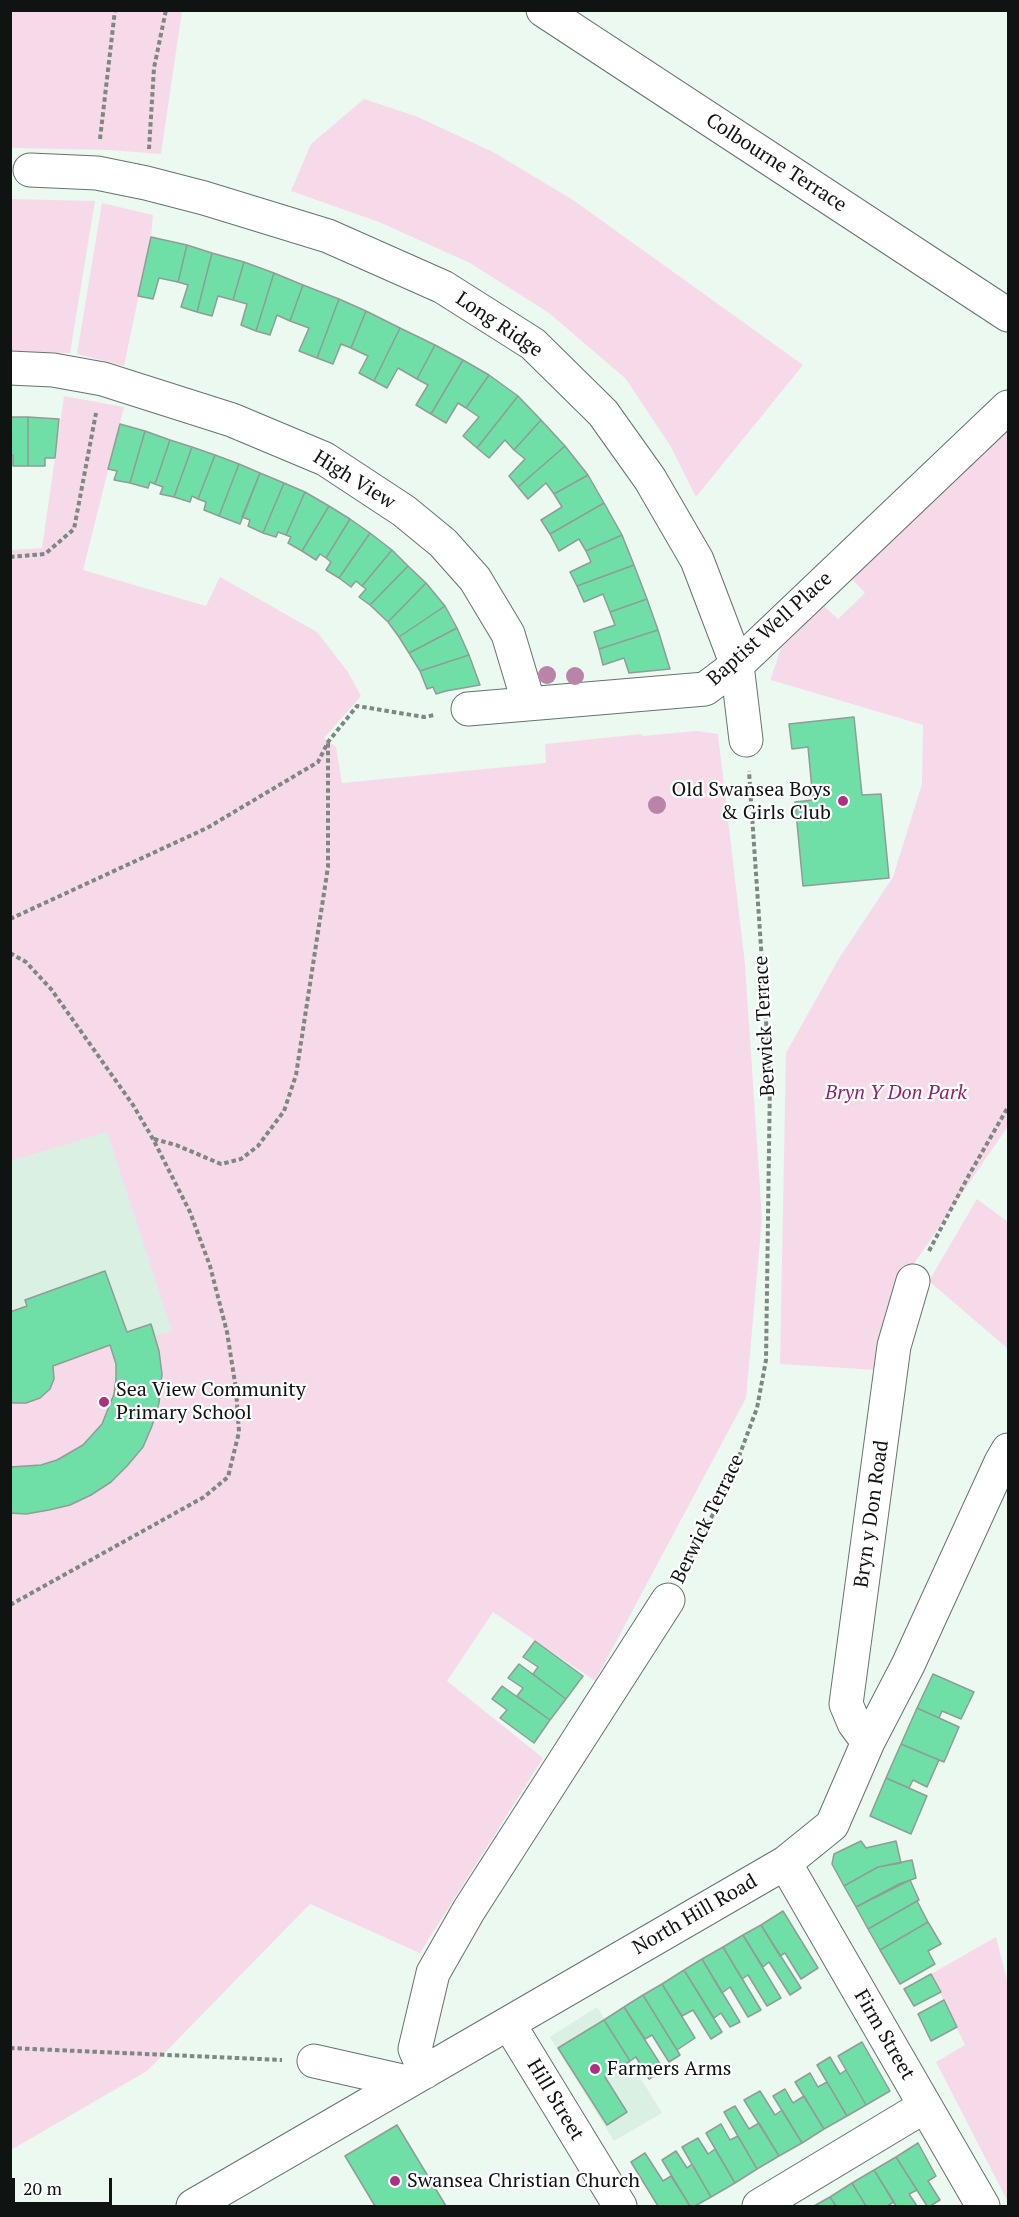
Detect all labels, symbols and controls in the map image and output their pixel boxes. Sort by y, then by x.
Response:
street label: Colbourne Terrace [701,109,851,217]
street label: Long Ridge [451,287,547,363]
street label: High View [309,445,399,515]
street label: Baptist Well Place [703,567,837,691]
place label: Old Swansea Boys & Girls Club [672,778,831,825]
marker: Old Swansea Boys & Girls Club [836,794,850,808]
street label: Berwick Terrace [749,955,781,1097]
park label: Bryn Y Don Park [825,1081,967,1105]
place label: Sea View Community Primary School [116,1378,306,1425]
marker: Sea View Community Primary School [97,1395,111,1409]
street label: Bryn y Don Road [850,1439,894,1589]
street label: Berwick Terrace [666,1450,750,1588]
street label: North Hill Road [629,1870,761,1960]
street label: Firm Street [849,1986,919,2084]
street label: Hill Street [521,2055,589,2145]
place label: Farmers Arms [607,2057,731,2081]
marker: Farmers Arms [588,2062,602,2076]
scale bar [15,2166,116,2204]
place label: Swansea Christian Church [407,2169,640,2193]
marker: Swansea Christian Church [388,2174,402,2188]
text: 20 m [23,2176,62,2200]

